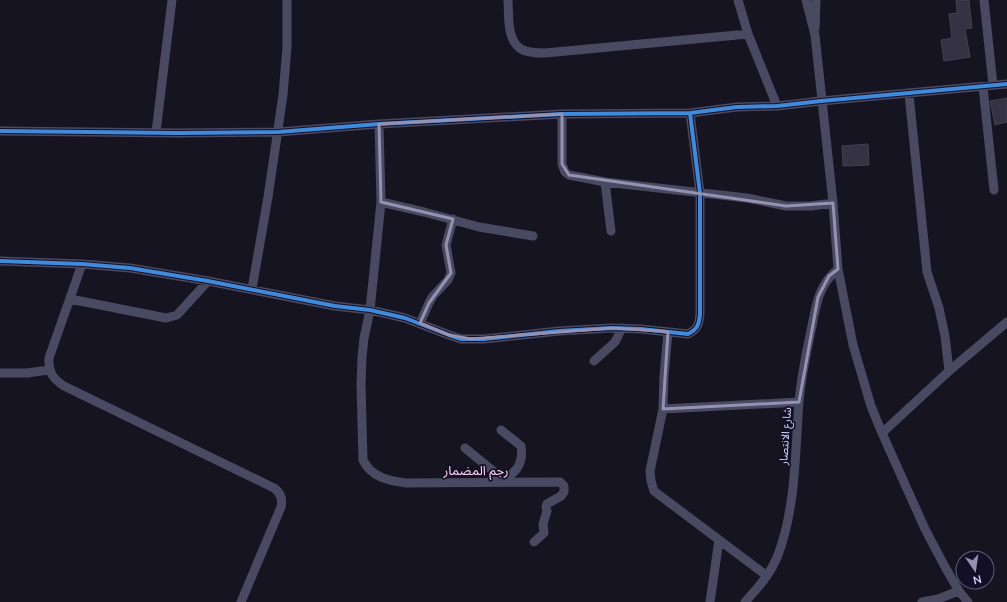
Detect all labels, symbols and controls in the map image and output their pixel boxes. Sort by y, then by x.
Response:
street label: شارع الانتصار [776,406,795,467]
district label: رجم المضمار [442,462,509,481]
north arrow [955,550,995,590]
text: N [972,572,983,587]

